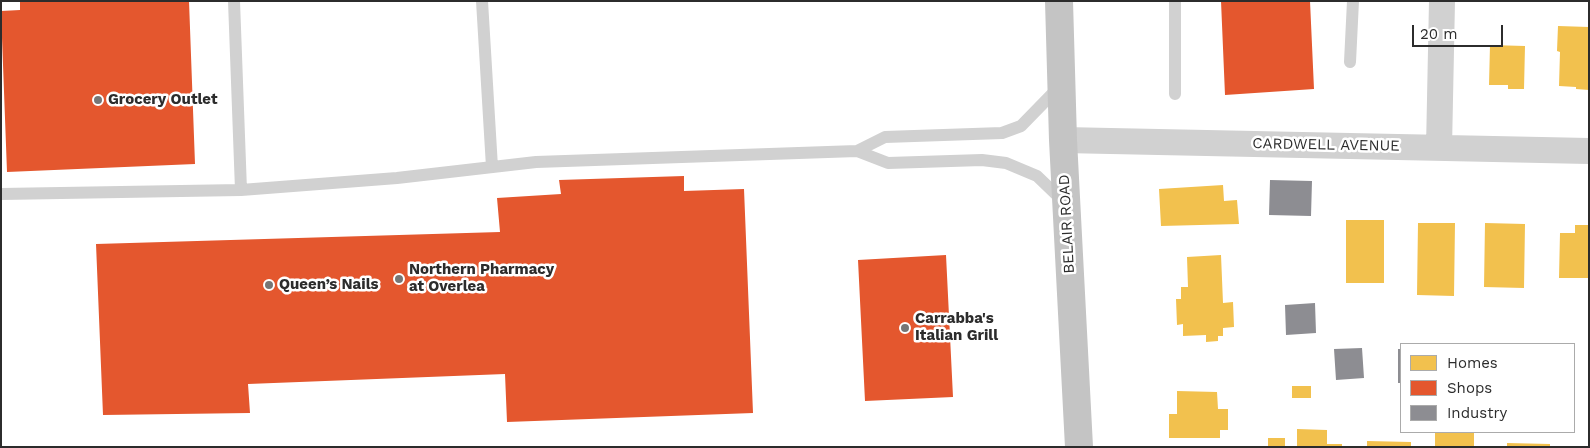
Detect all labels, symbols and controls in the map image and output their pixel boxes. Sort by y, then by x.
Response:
scale bar [1415,15,1506,47]
text: 20 m [1420,25,1458,43]
place label: Grocery Outlet [108,91,218,109]
marker: Grocery Outlet [92,94,104,106]
street label: CARDWELL AVENUE [1252,135,1400,155]
street label: BELAIR ROAD [1055,174,1079,274]
place label: Northern Pharmacy at Overlea [409,261,554,296]
marker: Northern Pharmacy at Overlea [393,273,405,285]
place label: Queen’s Nails [279,276,379,294]
marker: Queen’s Nails [263,279,275,291]
place label: Carrabba's Italian Grill [915,310,998,345]
marker: Carrabba's Italian Grill [899,322,911,334]
legend [1400,343,1575,433]
text: Homes [1447,354,1498,372]
text: Shops [1447,379,1492,397]
text: Industry [1447,404,1507,422]

